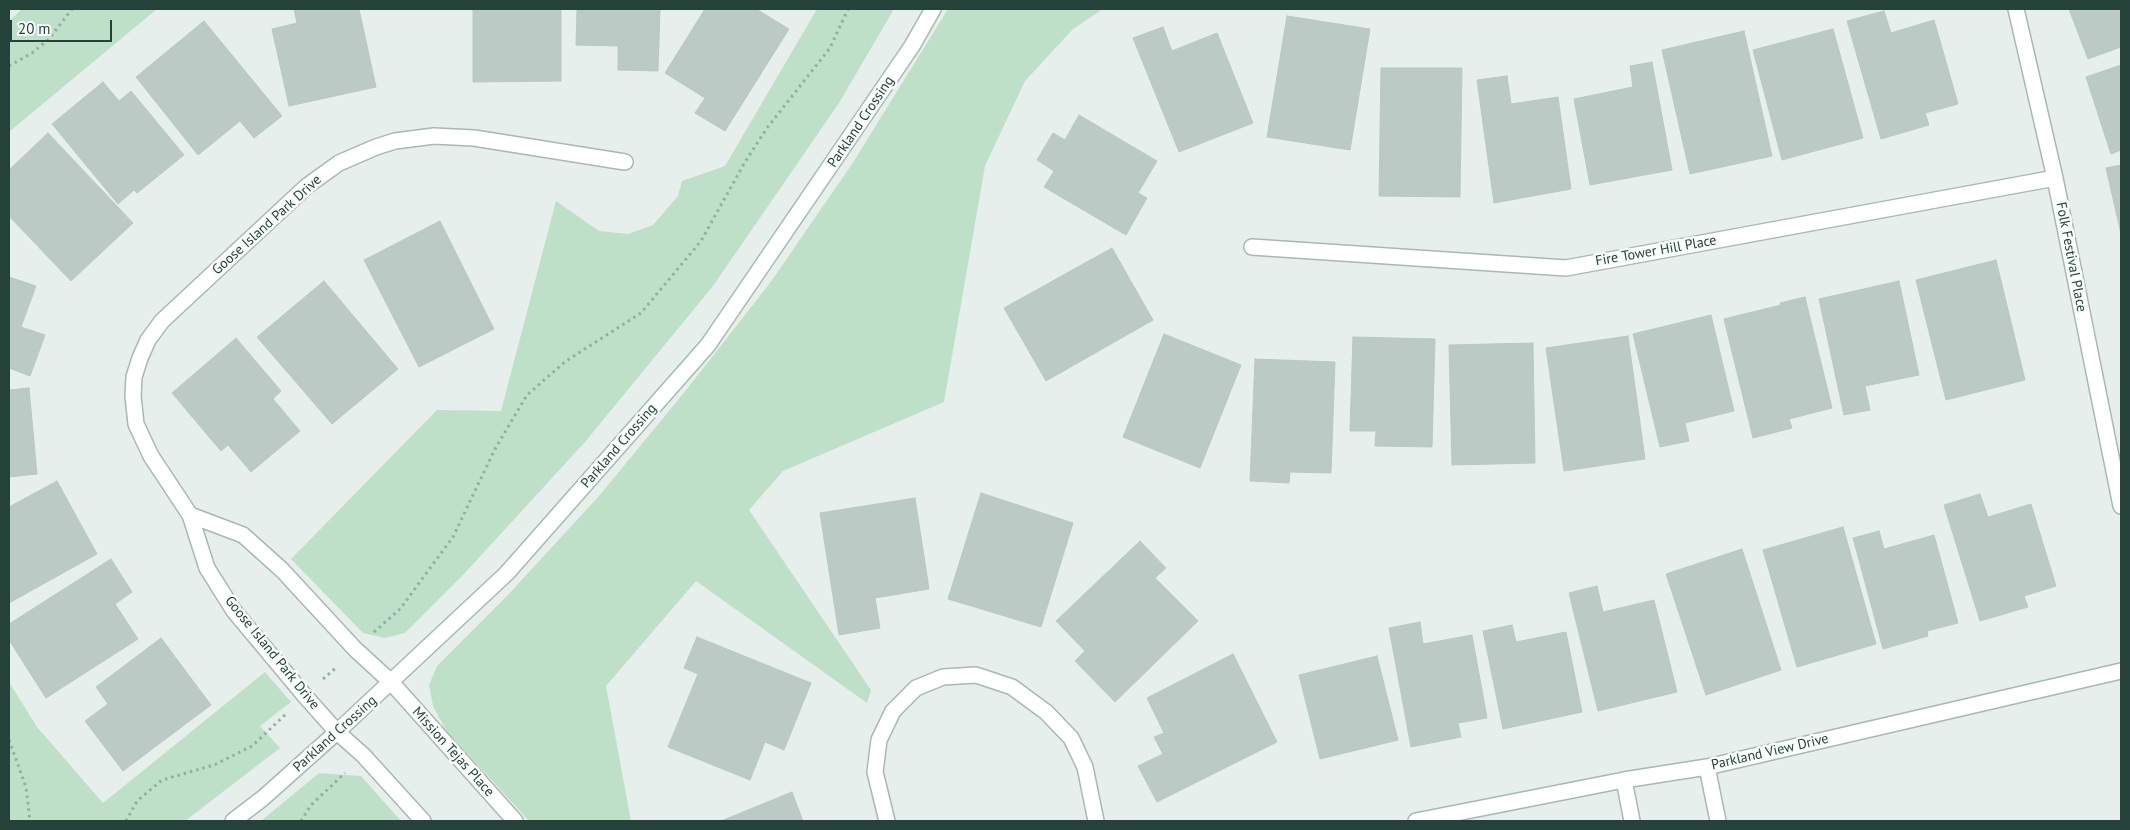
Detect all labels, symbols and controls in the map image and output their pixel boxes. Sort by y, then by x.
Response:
scale bar [12,10,115,42]
text: 20 m [18,19,51,38]
street label: Parkland Crossing [824,73,898,171]
street label: Goose Island Park Drive [209,172,325,278]
street label: Folk Festival Place [2052,201,2090,313]
street label: Fire Tower Hill Place [1594,232,1718,270]
street label: Parkland Crossing [578,400,660,492]
street label: Goose Island Park Drive [221,593,323,713]
street label: Parkland Crossing [290,692,380,776]
street label: Mission Tejas Place [408,704,498,800]
street label: Parkland View Drive [1710,730,1830,774]

